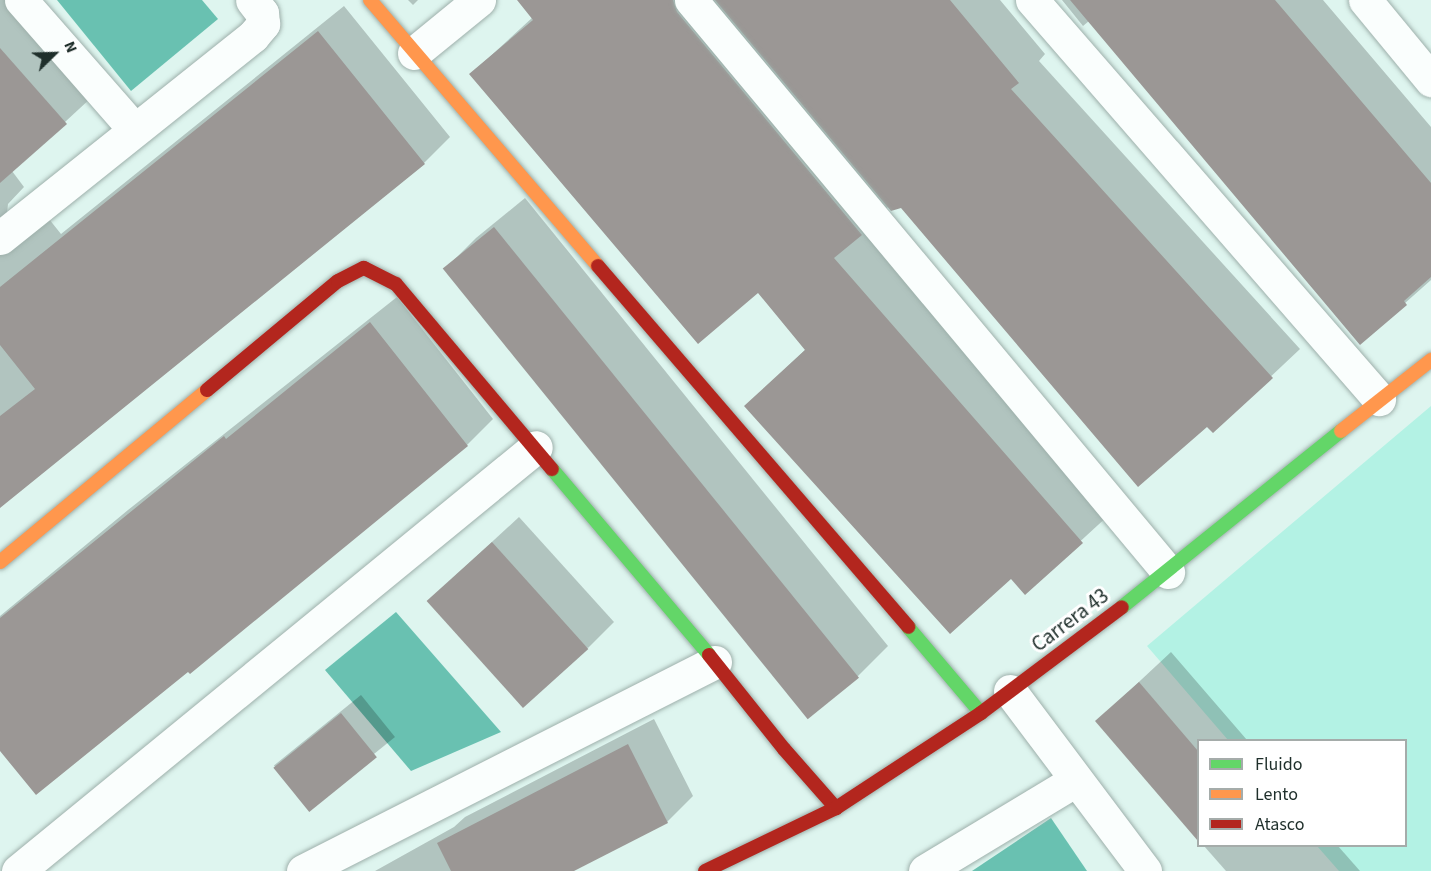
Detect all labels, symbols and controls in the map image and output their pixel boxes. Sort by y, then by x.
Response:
north arrow [24,24,84,84]
text: N [58,38,83,56]
street label: Carrera 43 [1027,583,1113,657]
legend [1197,739,1407,847]
text: Fluido [1255,752,1302,777]
text: Lento [1255,782,1298,807]
text: Atasco [1255,812,1304,837]

